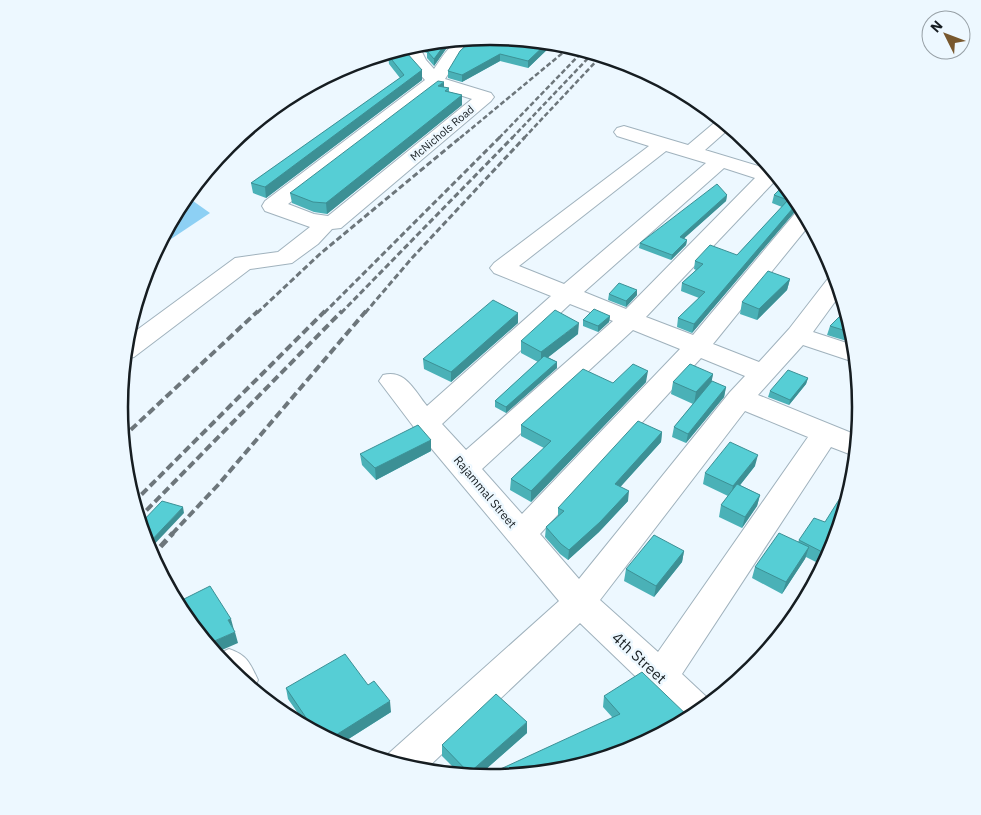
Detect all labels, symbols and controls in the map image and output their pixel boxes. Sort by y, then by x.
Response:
north arrow [921,10,971,60]
text: N [926,17,946,36]
street label: McNichols Road [407,102,477,164]
street label: Rajammal Street [451,452,520,531]
street label: 4th Street [608,628,670,688]

